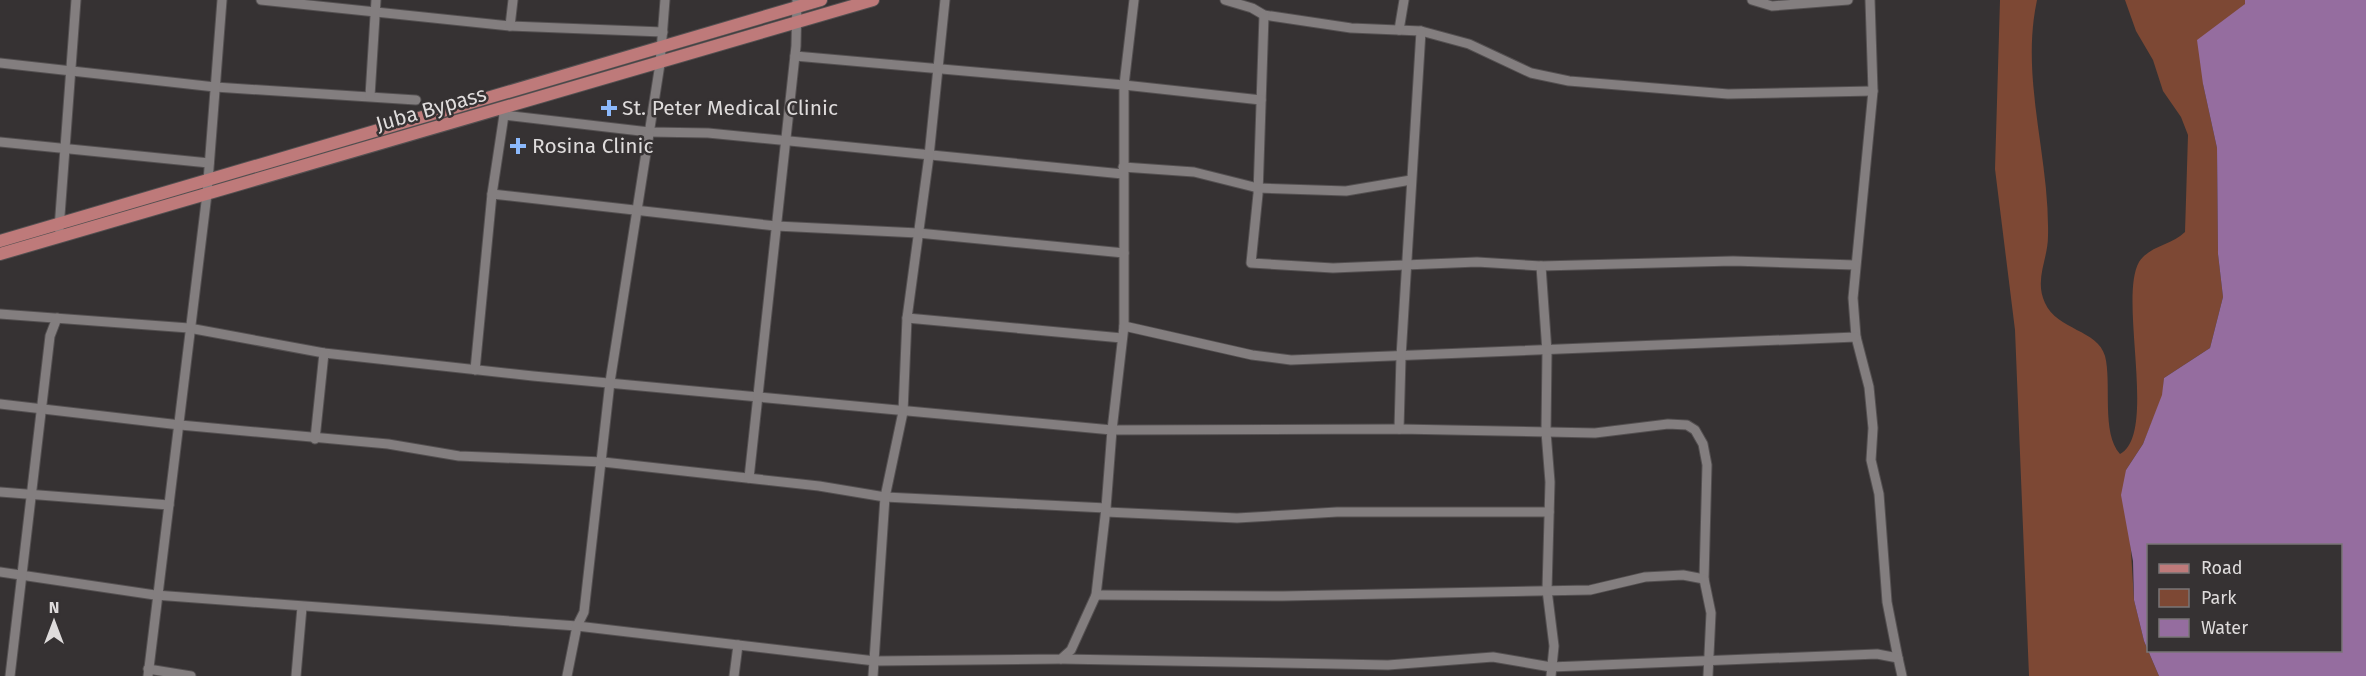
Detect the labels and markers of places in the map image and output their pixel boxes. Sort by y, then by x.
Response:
place label: St. Peter Medical Clinic [622,95,838,121]
marker: St. Peter Medical Clinic [600,99,618,117]
place label: Rosina Clinic [532,133,654,159]
marker: Rosina Clinic [509,137,527,155]

